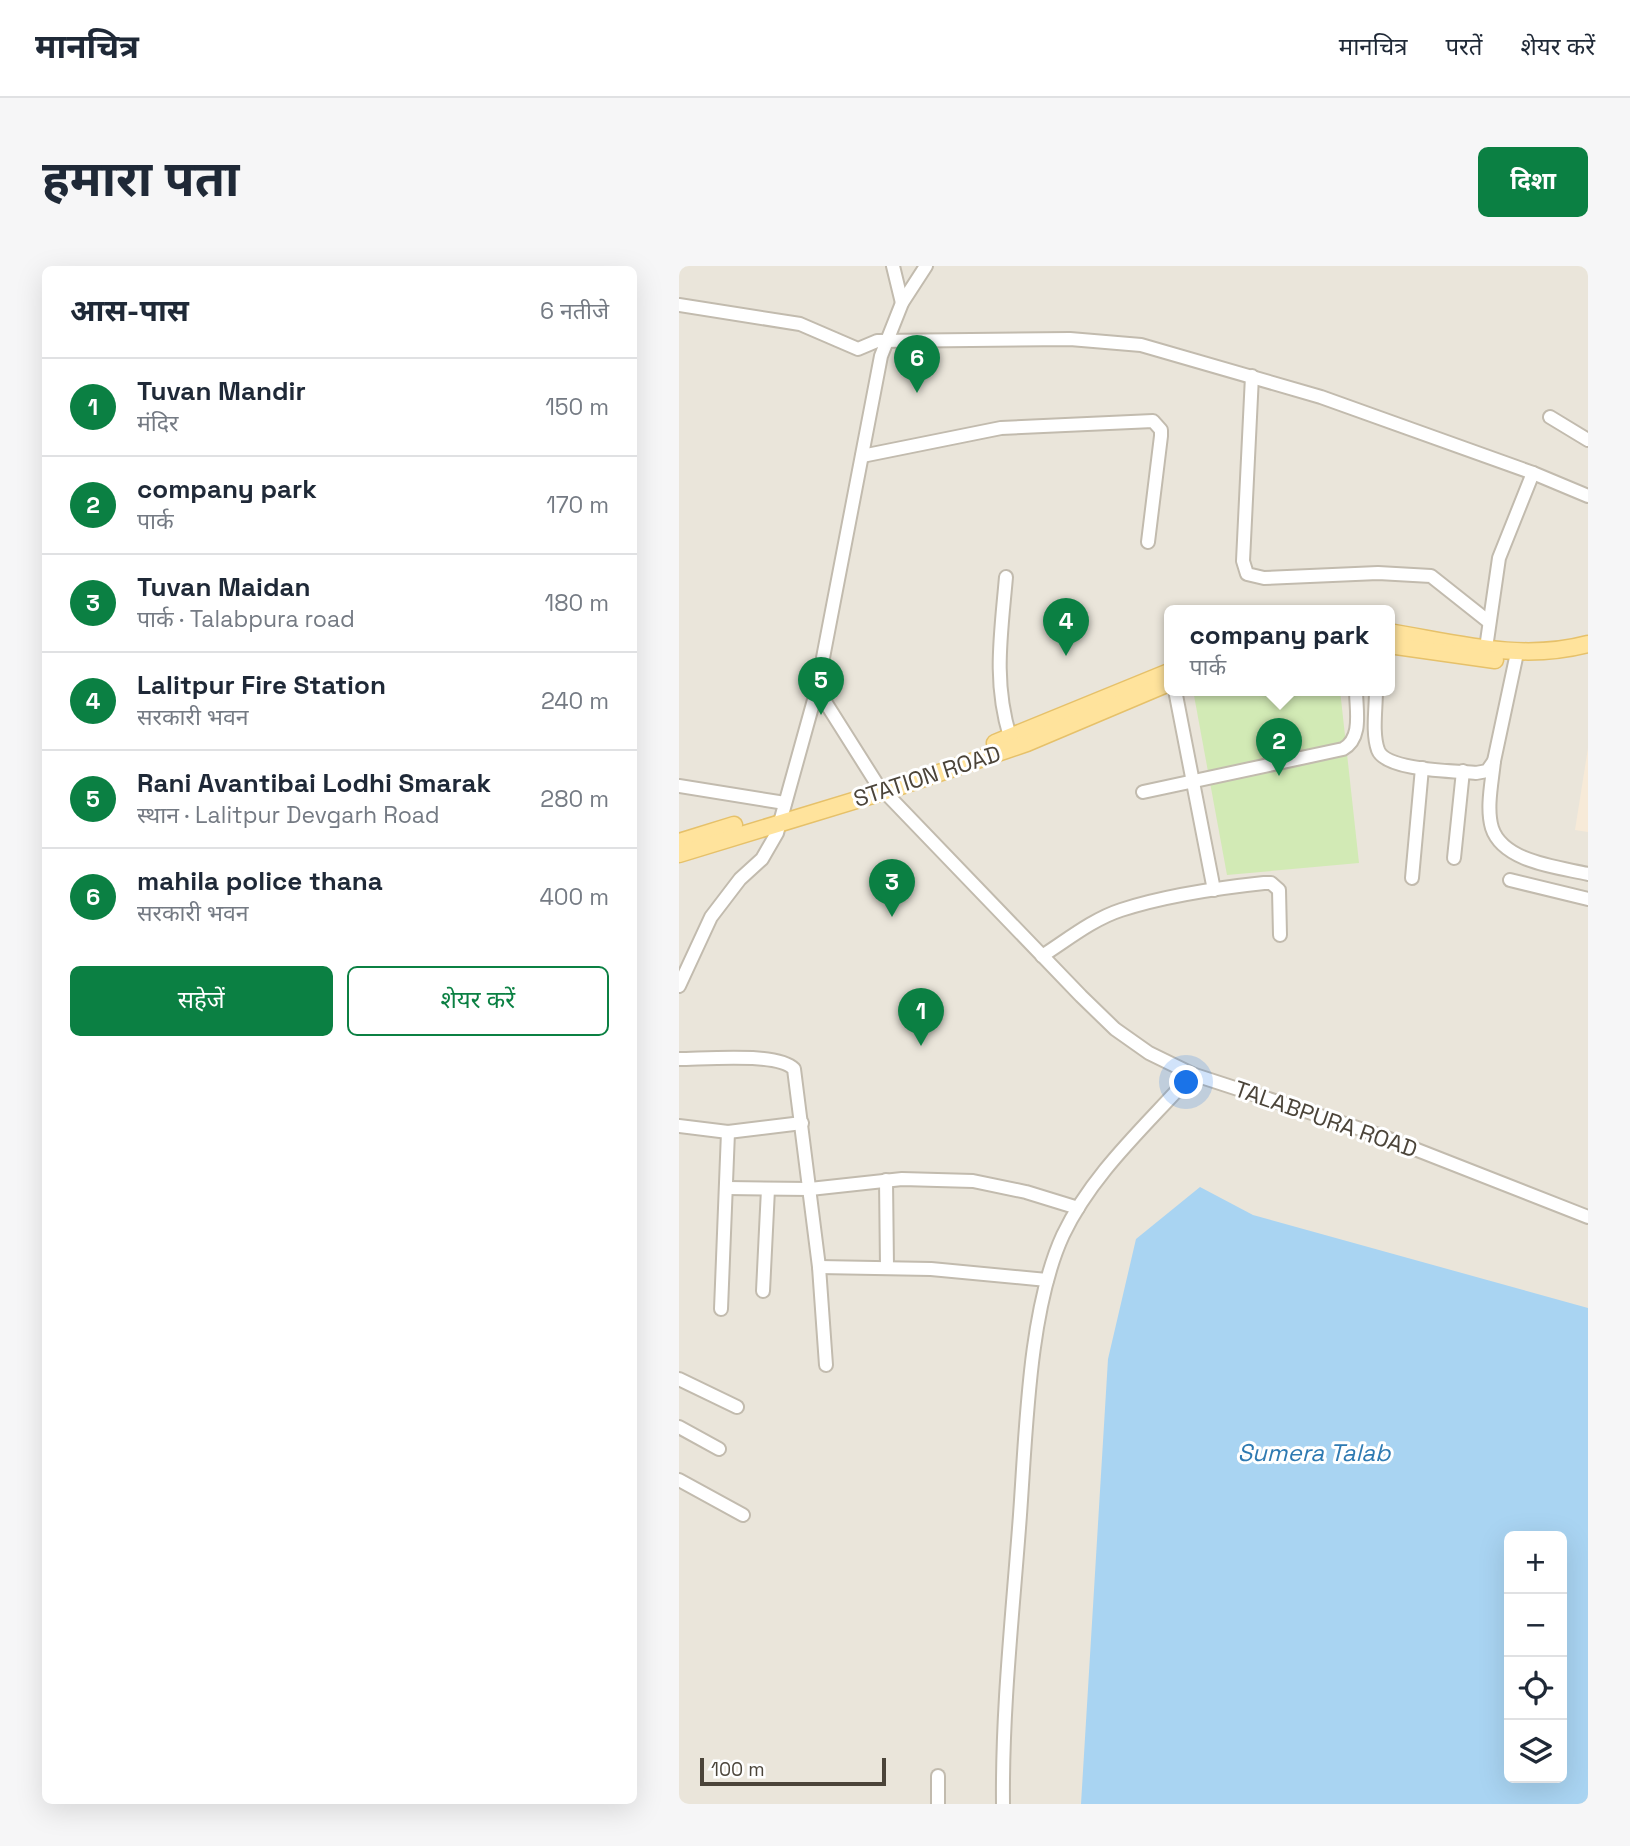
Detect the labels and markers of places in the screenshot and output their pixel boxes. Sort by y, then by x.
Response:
pin: 6 [894,335,940,393]
pin: 4 [1043,598,1089,656]
pin: 5 [798,657,844,715]
pin: 2 [1256,718,1302,776]
pin: 3 [869,859,915,917]
pin: 1 [898,988,944,1046]

